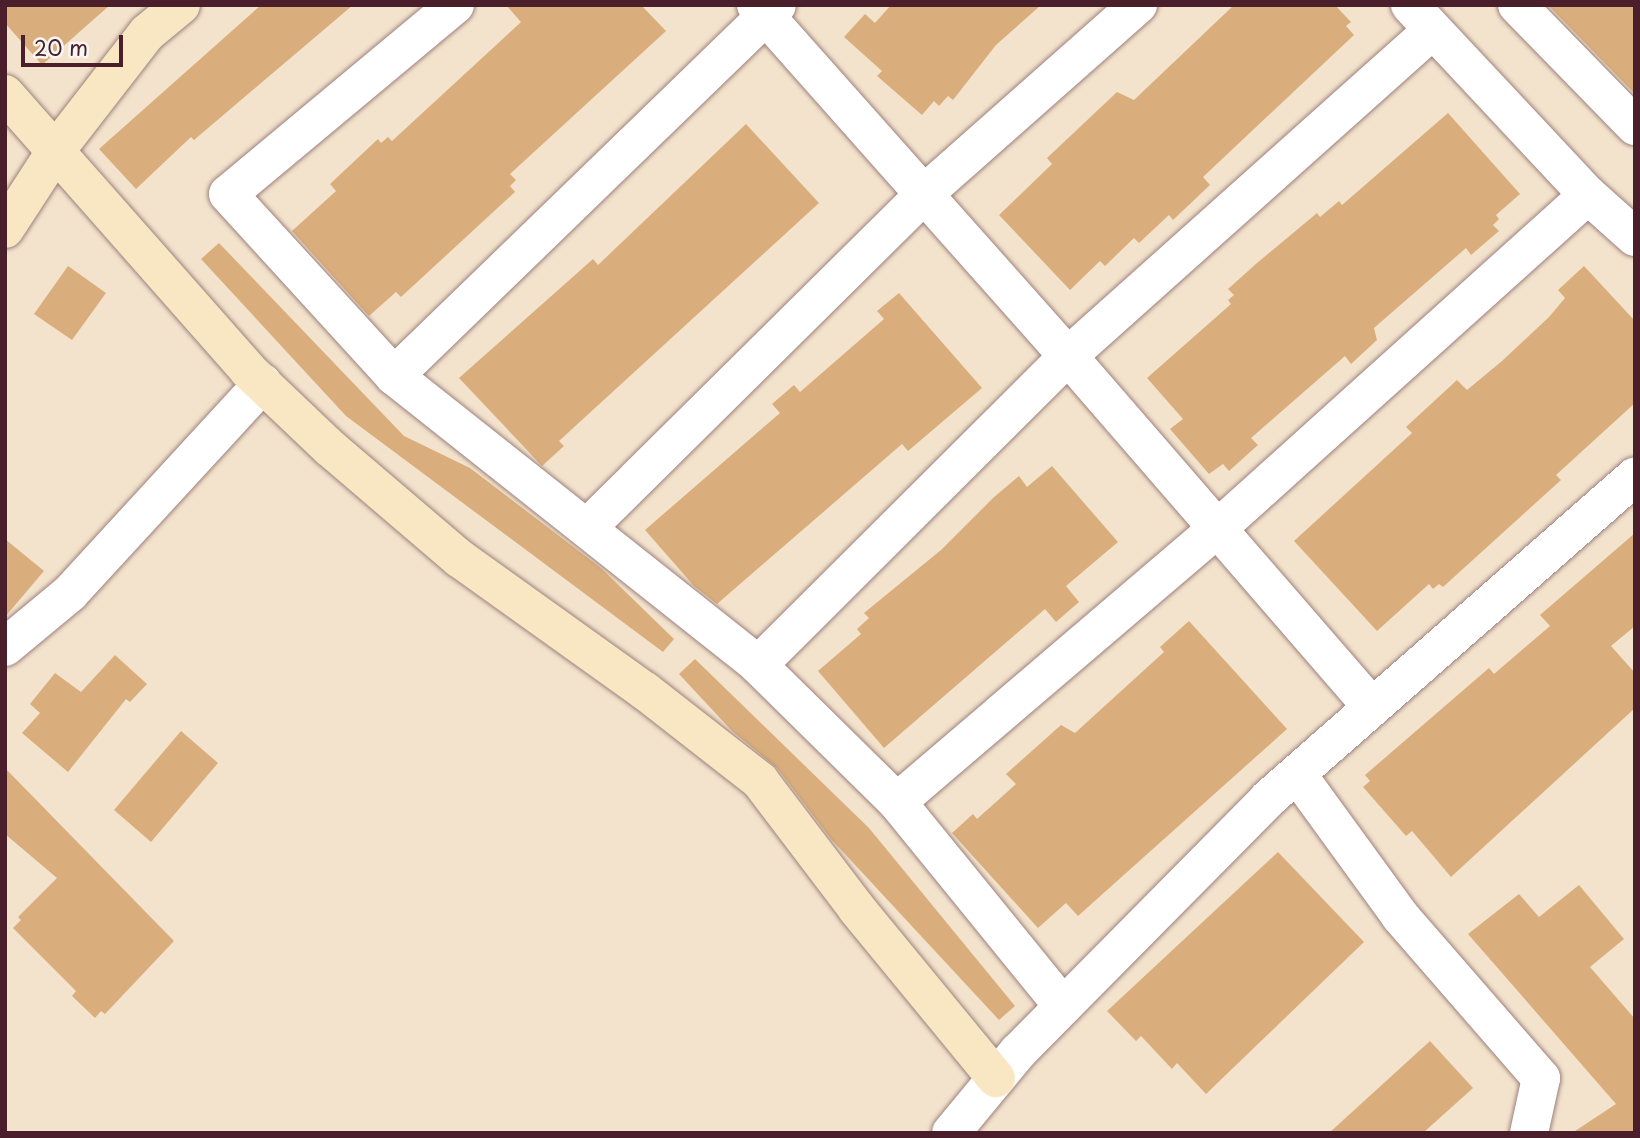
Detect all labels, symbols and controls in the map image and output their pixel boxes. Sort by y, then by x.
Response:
scale bar [24,21,126,65]
text: 20 m [34,31,88,63]

